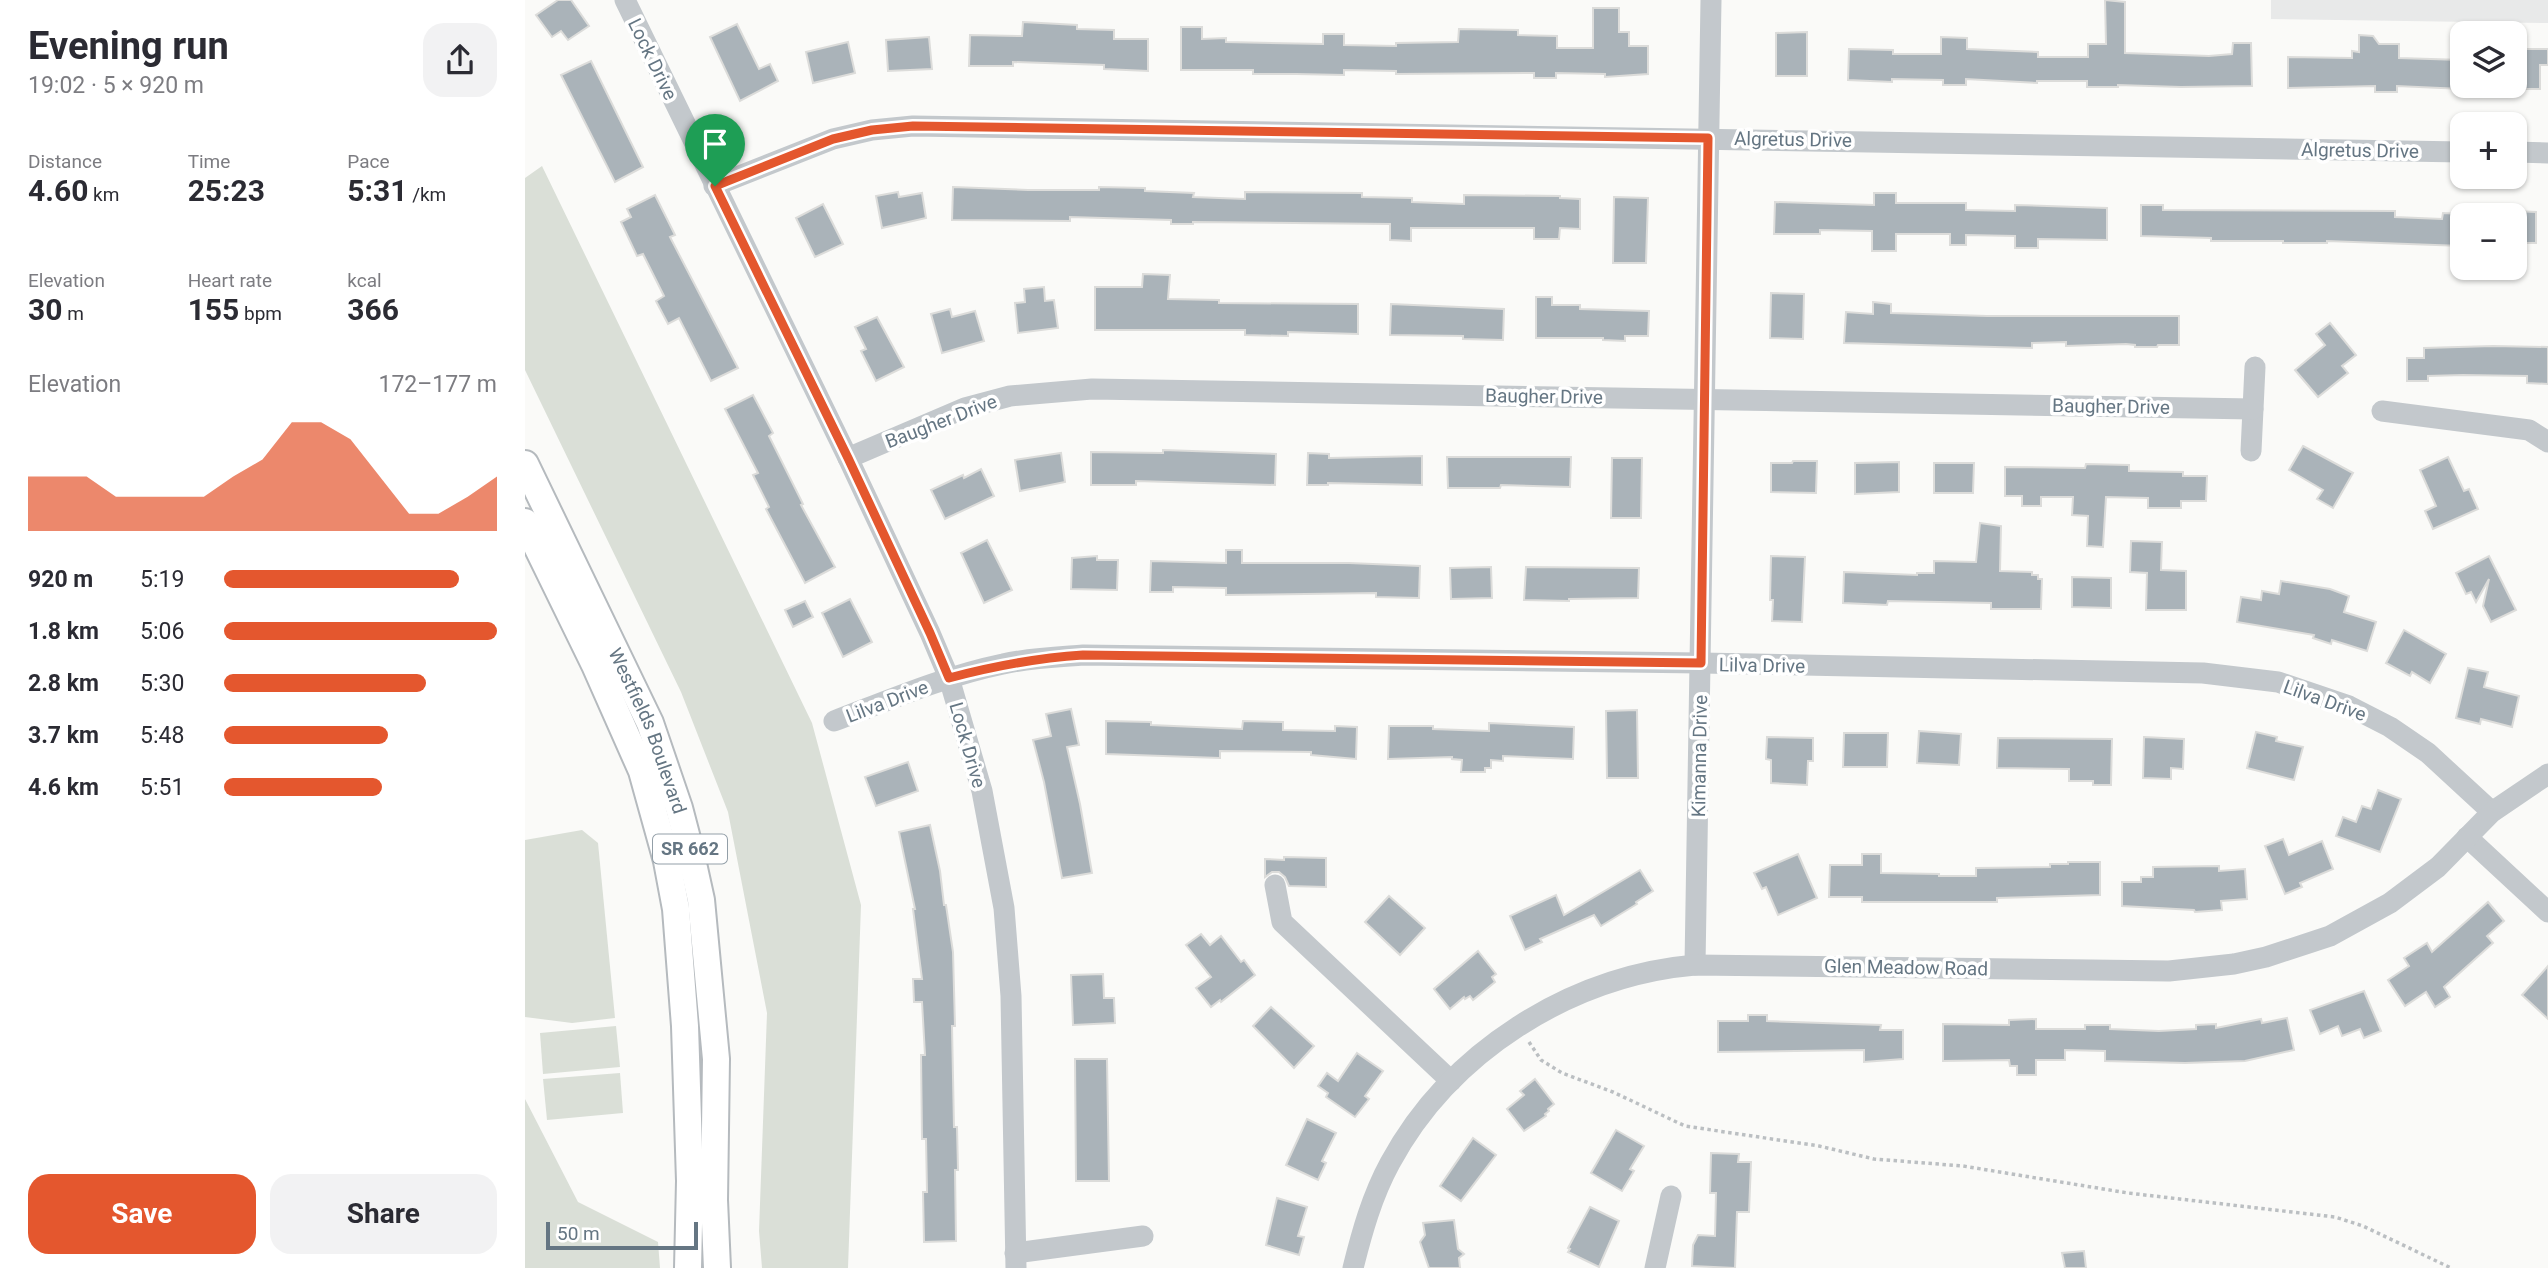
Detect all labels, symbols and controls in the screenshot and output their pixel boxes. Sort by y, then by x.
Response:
street label: Lock Drive [623,15,682,104]
map controls [2450,21,2527,280]
button: layers [2450,21,2527,98]
button: share [423,23,497,97]
text: Evening run [28,24,229,68]
text: 19:02 · 5 × 920 m [28,72,204,99]
button: + [2450,112,2527,189]
pin [685,114,745,186]
icon: arrive [696,125,734,163]
street label: Algretus Drive [1734,127,1852,152]
street label: Algretus Drive [2301,138,2419,163]
text: Distance [28,150,102,173]
text: Time [188,150,230,173]
text: Pace [347,150,390,173]
text: 4.60 [28,173,88,208]
text: 25:23 [188,173,265,208]
text: 5:31 [347,173,407,208]
text: km [88,183,119,206]
text: /km [407,183,446,206]
button: − [2450,203,2527,280]
text: Elevation [28,269,105,292]
text: Heart rate [188,269,272,292]
text: kcal [347,269,382,292]
text: 30 [28,292,62,327]
text: 155 [188,292,239,327]
text: 366 [347,292,399,327]
text: m [62,302,84,325]
text: bpm [239,302,282,325]
text: Elevation [28,371,121,398]
text: 172–177 m [378,371,497,398]
street label: Baugher Drive [1485,384,1603,409]
street label: Baugher Drive [882,390,1000,453]
street label: Baugher Drive [2052,394,2170,419]
text: 920 m [28,566,93,593]
text: 5:19 [140,566,184,593]
text: 1.8 km [28,618,99,645]
text: 5:06 [140,618,184,645]
street label: Westfields Boulevard [603,644,691,817]
street label: Lilva Drive [1719,653,1805,678]
text: 2.8 km [28,670,99,697]
text: 5:30 [140,670,184,697]
street label: Lilva Drive [843,675,932,728]
street label: Lilva Drive [2280,675,2369,726]
street label: Kimanna Drive [1687,695,1712,817]
street label: Lock Drive [944,700,991,791]
text: 3.7 km [28,722,99,749]
text: 5:48 [140,722,184,749]
text: 4.6 km [28,774,99,801]
text: 5:51 [140,774,184,801]
road number: SR 662 [653,834,727,864]
street label: Glen Meadow Road [1824,955,1988,980]
button: Save [28,1174,256,1254]
button: Share [270,1174,497,1254]
scale bar [546,1219,698,1251]
text: 50 m [557,1222,600,1245]

